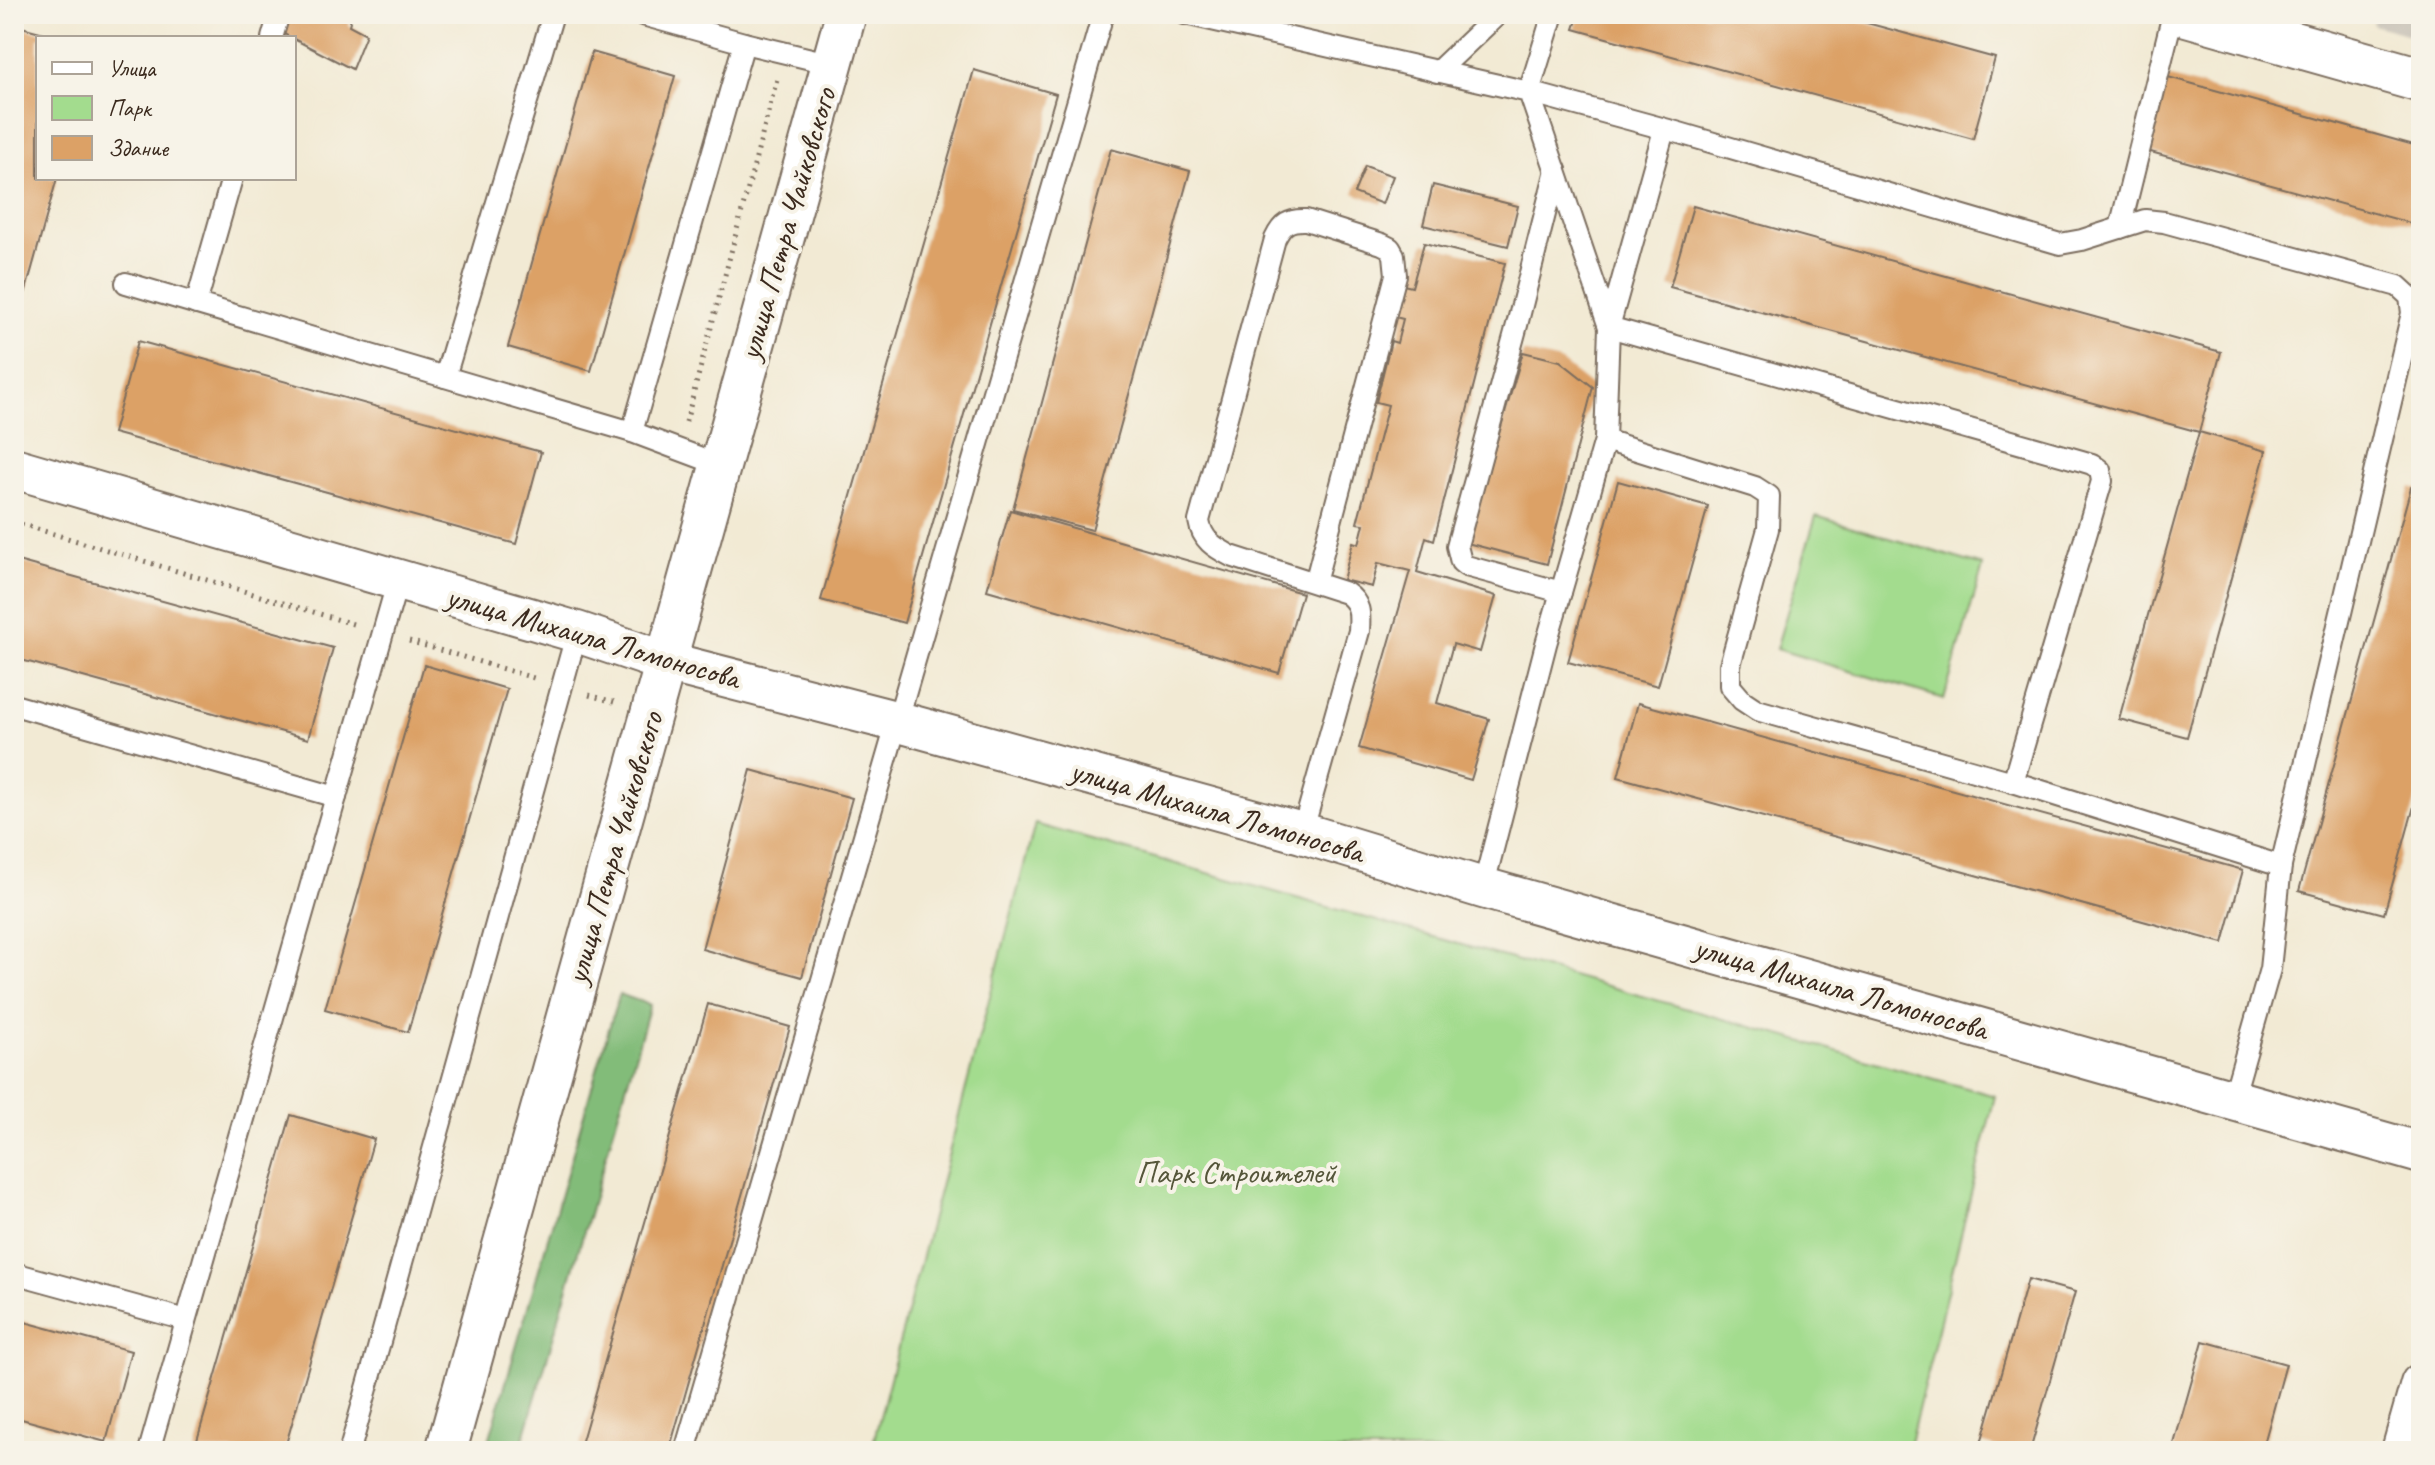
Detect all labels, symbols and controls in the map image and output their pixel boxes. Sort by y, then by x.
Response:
legend [36,36,296,180]
text: Улица [108,53,157,83]
street label: улица Петра Чайковского [728,82,846,366]
text: Парк [108,93,153,123]
text: Здание [108,133,170,163]
street label: улица Михаила Ломоносова [440,575,747,699]
street label: улица Петра Чайковского [555,706,673,990]
street label: улица Михаила Ломоносова [1064,749,1371,873]
street label: улица Михаила Ломоносова [1688,926,1995,1050]
park label: Парк Строителей [1136,1152,1337,1193]

